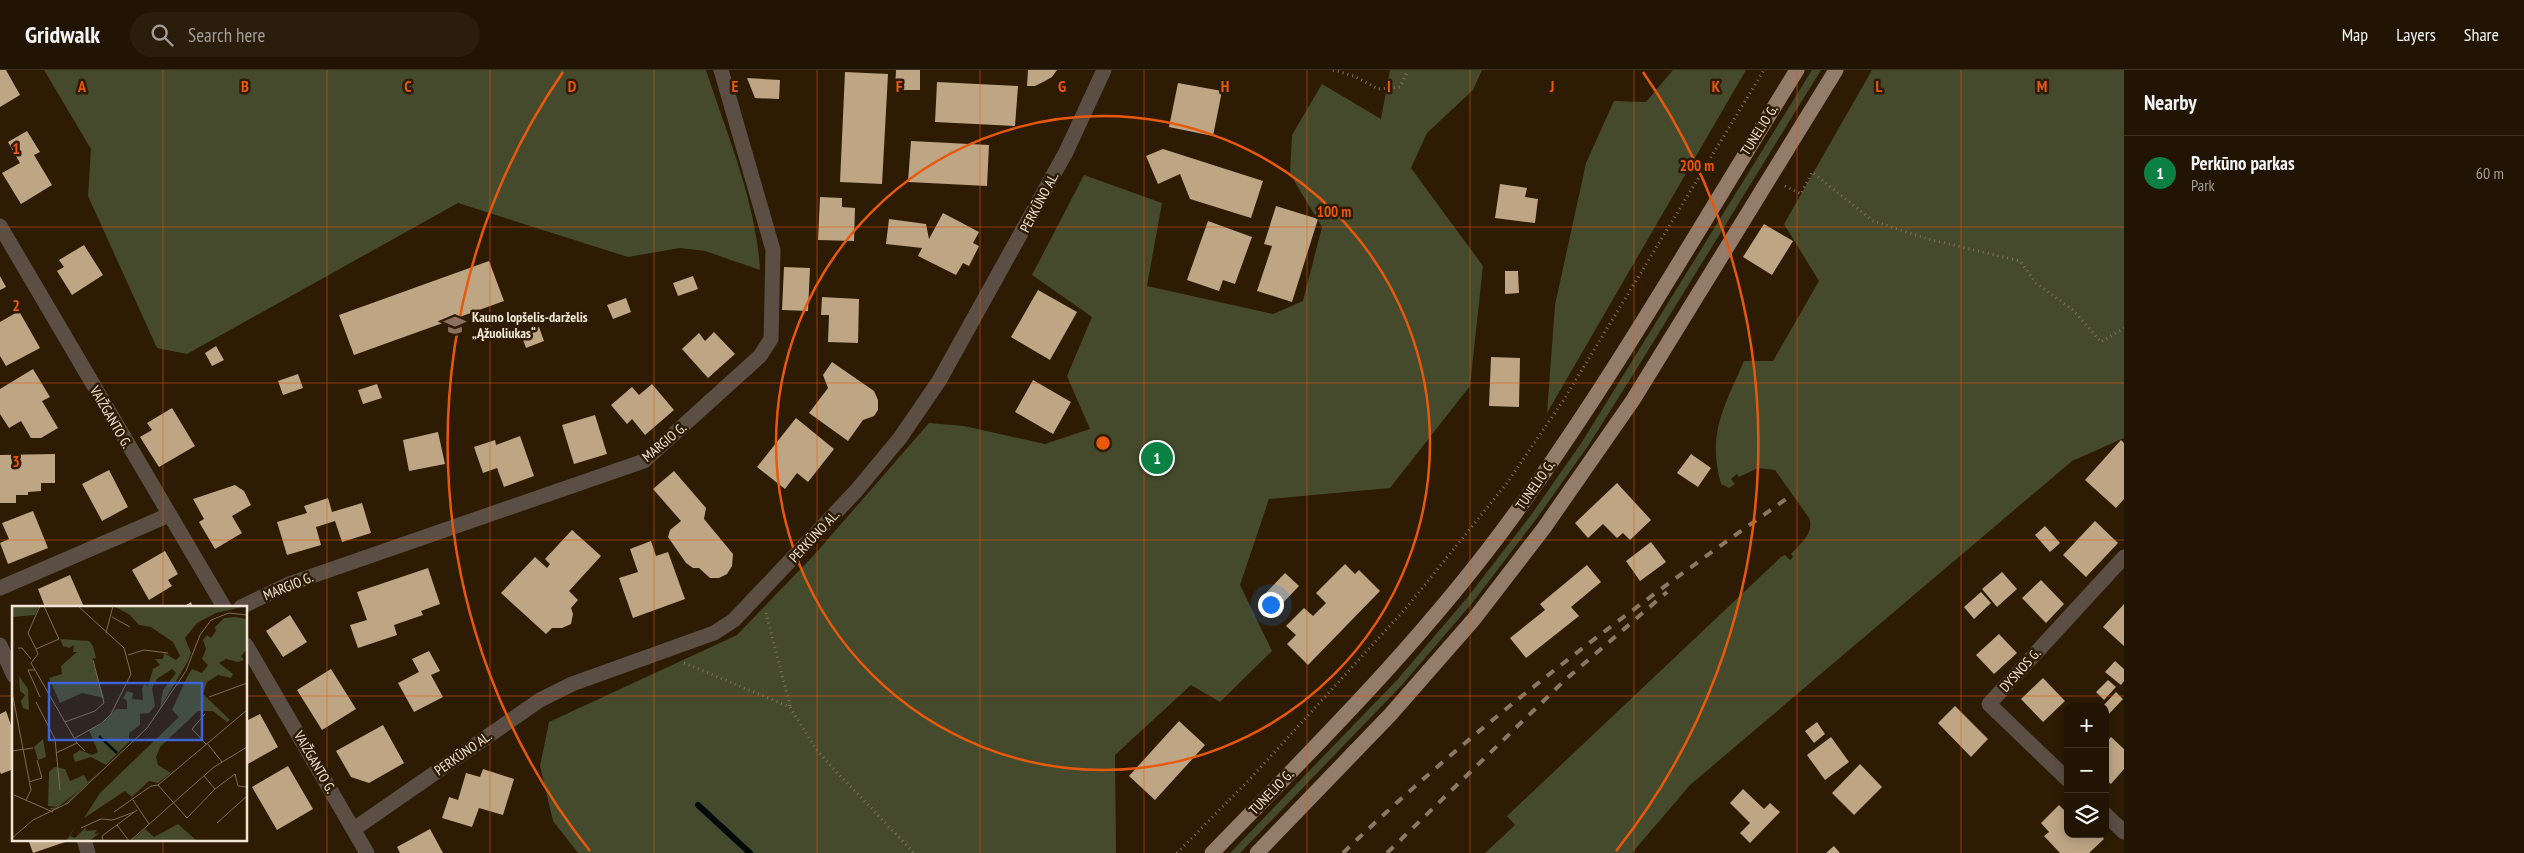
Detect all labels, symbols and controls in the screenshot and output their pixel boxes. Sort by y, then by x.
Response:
search box [130,12,480,57]
text: Gridwalk [25,19,100,50]
icon: search [148,21,176,49]
text: Search here [188,23,265,47]
text: Map [2342,23,2368,46]
text: Layers [2396,23,2436,46]
text: Share [2464,23,2499,46]
text: A [77,76,87,96]
text: B [241,76,249,96]
text: C [404,76,412,96]
text: D [568,76,577,96]
text: E [732,76,739,96]
text: F [896,76,903,96]
text: G [1058,76,1066,96]
text: H [1221,76,1229,96]
text: I [1387,76,1391,96]
text: J [1549,76,1554,96]
text: K [1712,76,1721,96]
text: L [1876,76,1883,96]
text: M [2037,76,2047,96]
text: Nearby [2144,89,2197,116]
street label: TUNELIO G. [1736,101,1782,159]
text: 1 [12,138,20,158]
text: Perkūno parkas [2191,151,2295,175]
text: 200 m [1680,156,1714,175]
text: 1 [2156,163,2164,183]
text: 60 m [2476,163,2504,183]
street label: PERKŪNO AL. [1016,169,1062,235]
text: Park [2191,175,2215,195]
text: 100 m [1317,202,1351,221]
text: 2 [12,295,20,315]
place label: Kauno lopšelis-darželis „Ąžuoliukas“ [472,308,588,342]
school or university icon: Kauno lopšelis-darželis „Ąžuoliukas“ [442,312,468,338]
street label: VAIŽGANTO G. [86,382,136,451]
street label: MARGIO G. [638,418,690,466]
centre of rings [1094,434,1112,452]
pin: 1 [1141,439,1173,477]
text: 3 [12,451,20,471]
street label: TUNELIO G. [1512,457,1558,513]
street label: PERKŪNO AL. [785,506,843,566]
street label: MARGIO G. [260,568,316,604]
your location [1258,592,1284,618]
inset map [12,606,248,840]
street label: DYSNOS G. [1996,644,2044,696]
map controls [2064,703,2109,838]
button: + [2064,703,2109,748]
street label: VAIŽGANTO G. [290,727,340,796]
street label: PERKŪNO AL. [431,727,495,779]
button: − [2064,748,2109,793]
street label: TUNELIO G. [1245,766,1297,818]
button: layers [2064,793,2109,838]

